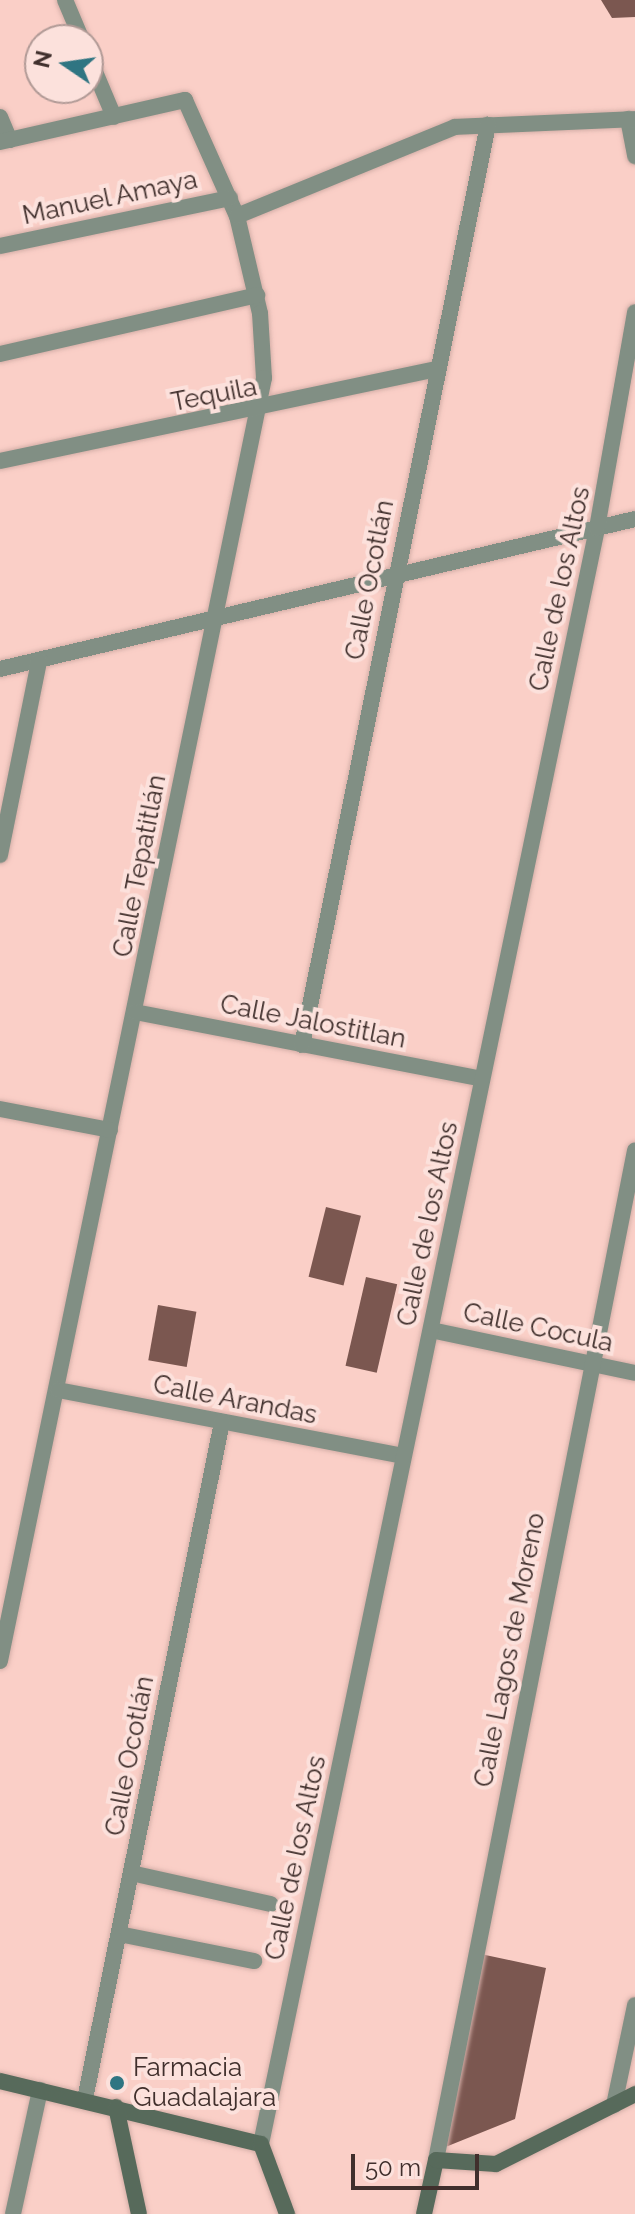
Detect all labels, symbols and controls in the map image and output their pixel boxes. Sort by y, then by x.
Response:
north arrow [24,24,104,104]
text: N [28,48,57,70]
street label: Manuel Amaya [19,164,201,232]
street label: Tequila [169,371,259,419]
street label: Calle de los Altos [523,484,597,694]
street label: Calle Ocotlán [339,497,401,663]
street label: Calle Tepatitlán [107,772,173,960]
street label: Calle Jalostitlan [217,989,409,1055]
street label: Calle de los Altos [391,1119,465,1329]
street label: Calle Cocula [460,1297,616,1359]
street label: Calle Arandas [150,1369,320,1431]
street label: Calle Lagos de Moreno [468,1510,552,1790]
street label: Calle Ocotlán [99,1673,161,1839]
street label: Calle de los Altos [259,1753,333,1963]
place label: Farmacia Guadalajara [133,2052,276,2114]
marker: Farmacia Guadalajara [108,2074,126,2092]
scale bar [355,2138,483,2188]
text: 50 m [365,2153,421,2182]

